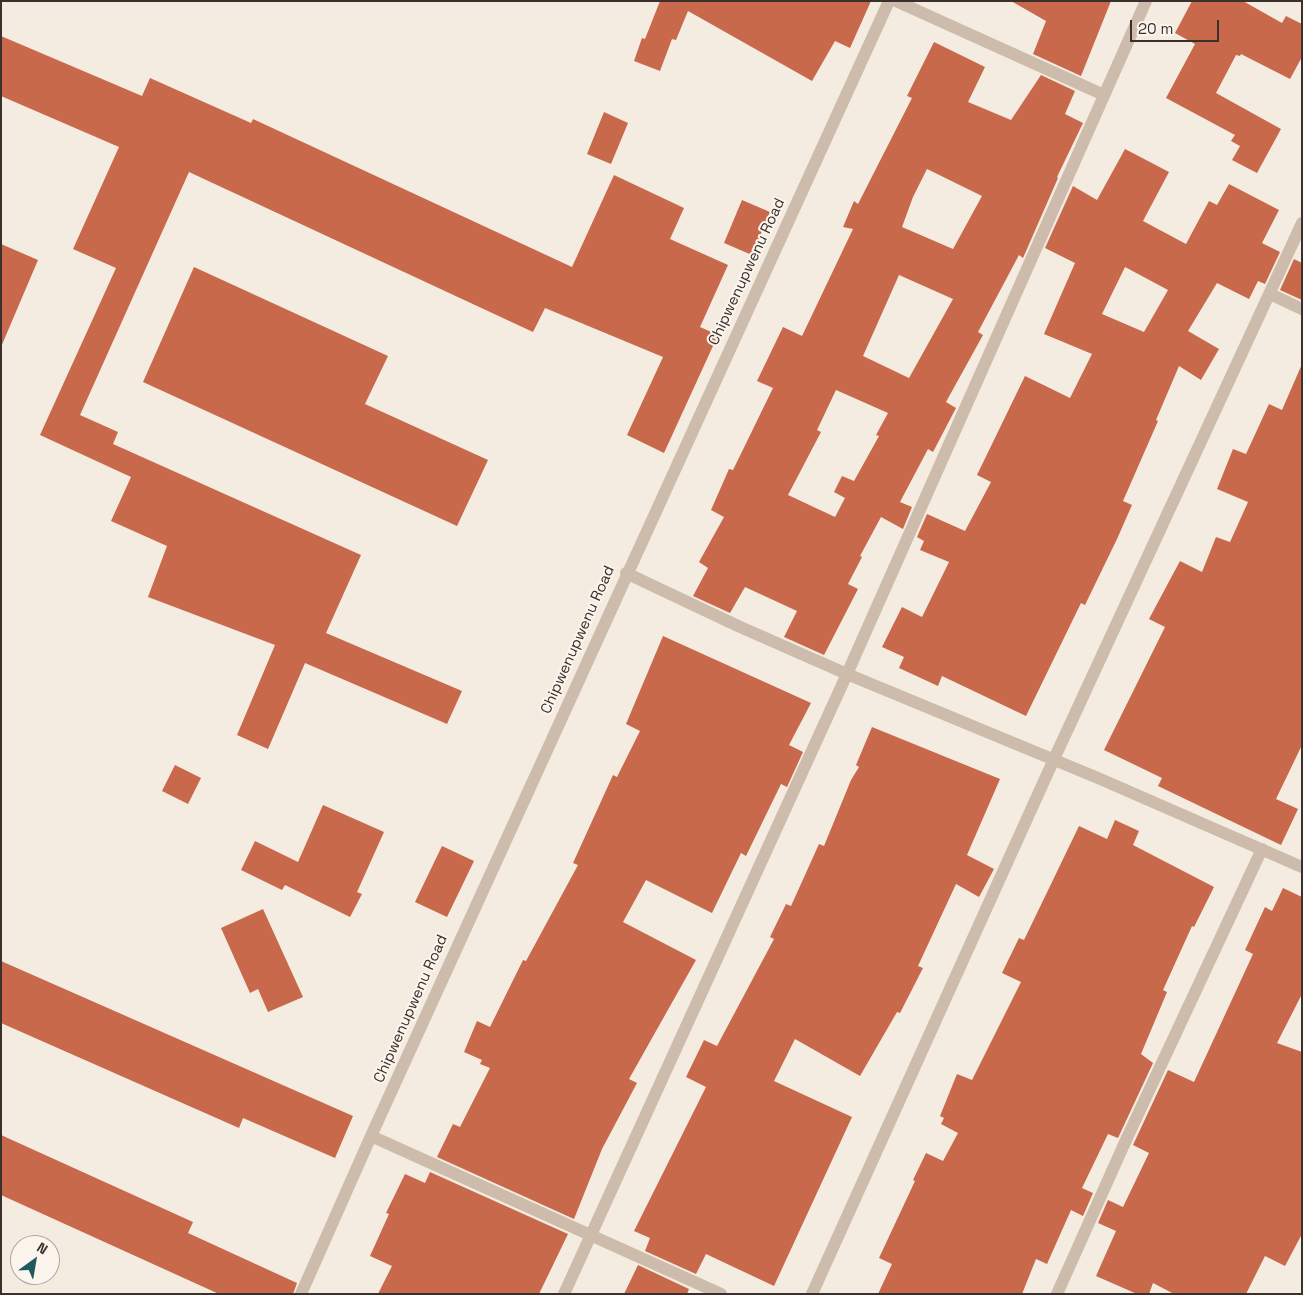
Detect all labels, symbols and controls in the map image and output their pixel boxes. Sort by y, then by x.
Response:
scale bar [1133,10,1222,42]
text: 20 m [1138,19,1173,38]
street label: Chipwenupwenu Road [705,196,789,348]
street label: Chipwenupwenu Road [537,563,619,717]
street label: Chipwenupwenu Road [370,932,452,1086]
north arrow [10,1235,60,1285]
text: N [34,1238,51,1258]

